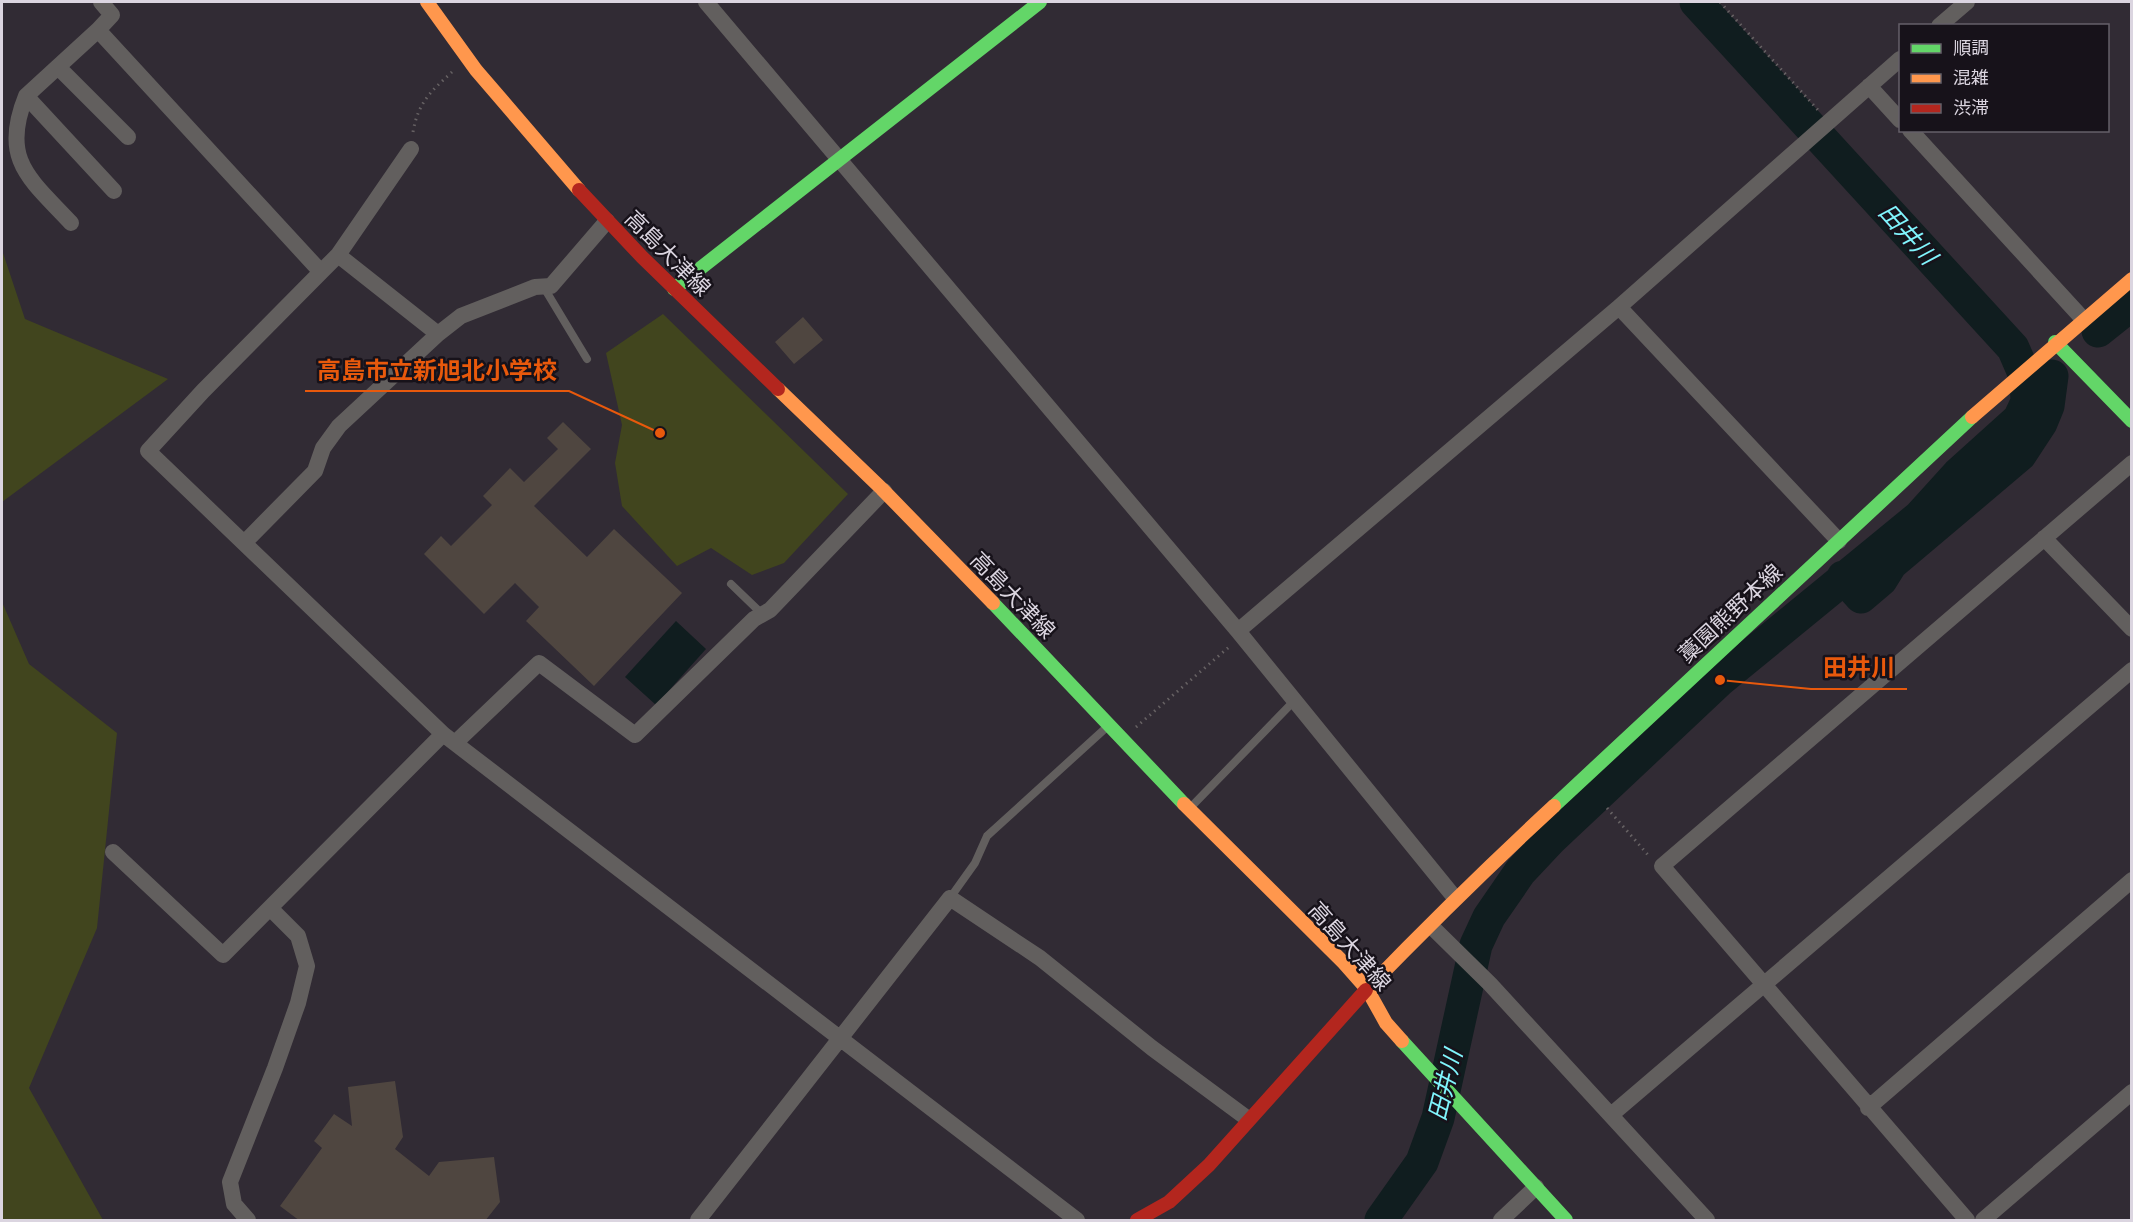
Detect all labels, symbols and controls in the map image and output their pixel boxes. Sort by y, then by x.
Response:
legend [1899,24,2109,132]
text: 順調 [1953,36,1989,59]
text: 混雑 [1953,66,1989,89]
text: 渋滞 [1953,96,1989,119]
water label: 田井川 [1872,197,1946,273]
street label: 高島大津線 [619,204,717,302]
callout: 高島市立新旭北小学校 [305,349,569,391]
text: 高島市立新旭北小学校 [317,355,557,386]
street label: 高島大津線 [965,546,1061,644]
street label: 藁園熊野本線 [1672,558,1788,668]
callout: 田井川 [1811,647,1907,689]
text: 田井川 [1823,652,1895,683]
street label: 高島大津線 [1303,896,1397,996]
water label: 田井川 [1421,1043,1469,1124]

